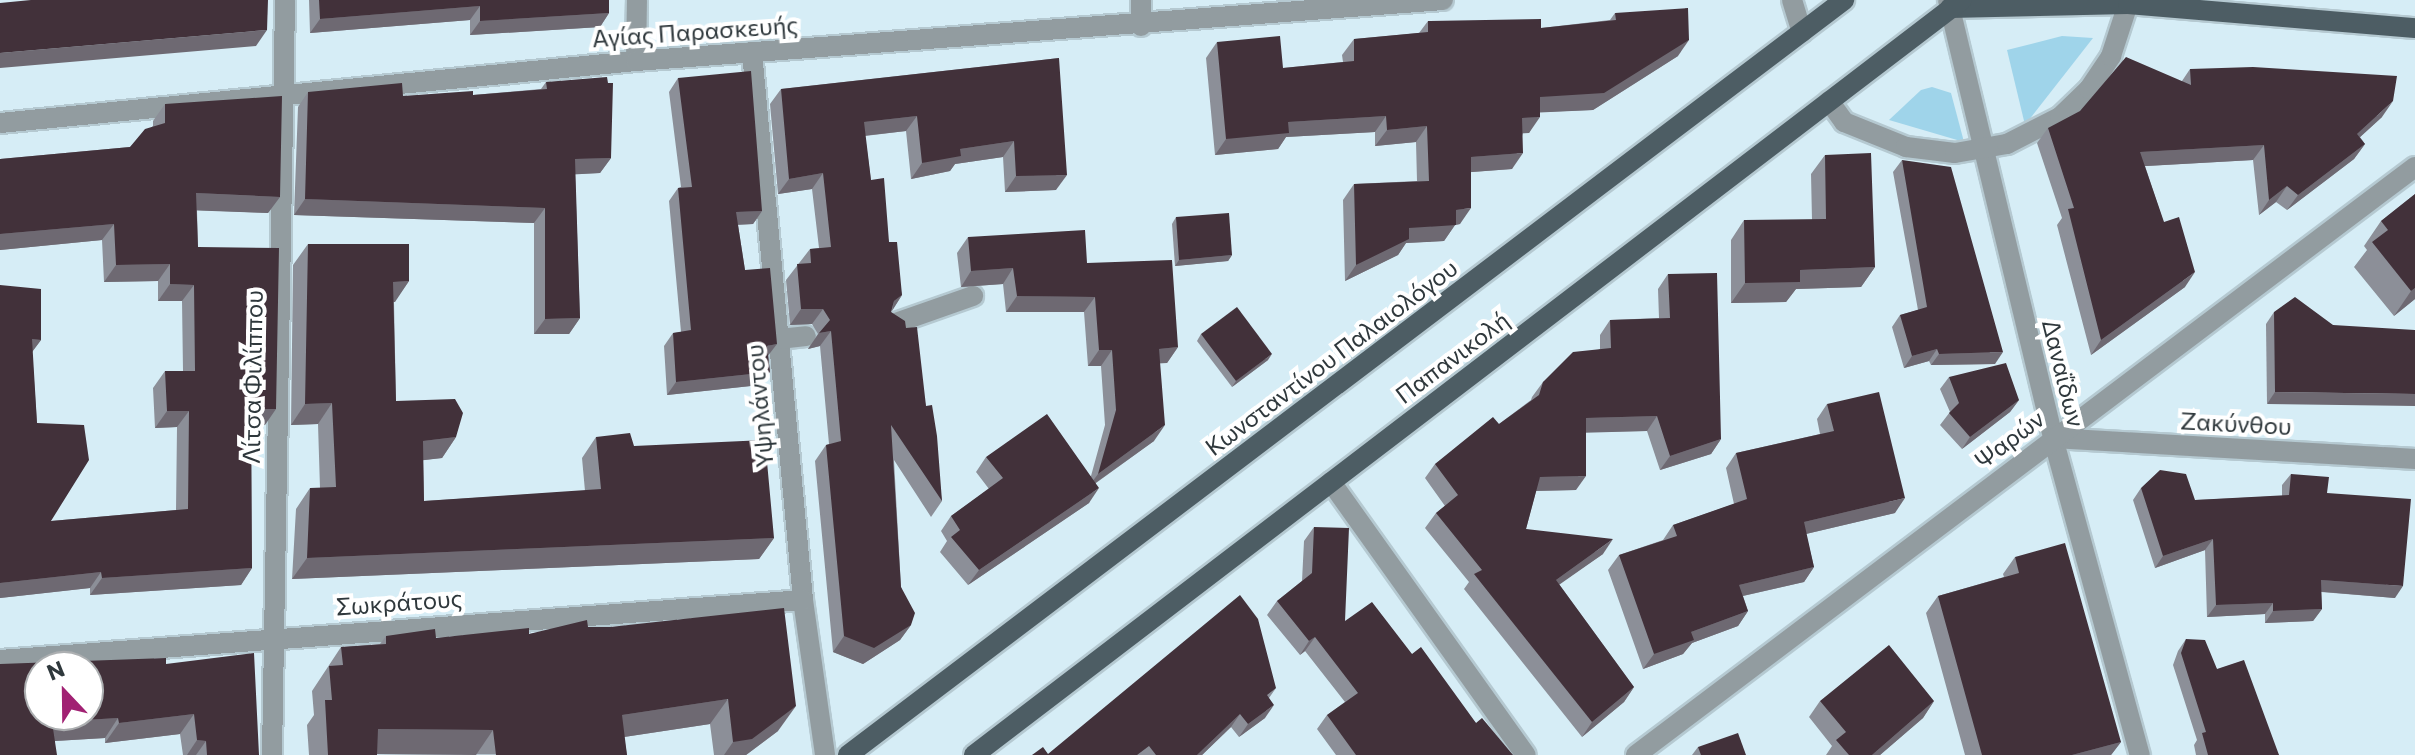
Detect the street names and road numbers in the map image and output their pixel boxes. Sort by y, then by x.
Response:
street label: Αγίας Παρασκευής [591,9,799,53]
street label: Κωνσταντίνου Παλαιολόγου [1199,253,1463,461]
street label: Λίτσα Φιλίππου [236,290,268,464]
street label: Παπανικολή [1390,305,1514,409]
street label: Δαναΐδων [2037,316,2091,430]
street label: Υψηλάντου [739,343,779,469]
street label: Ψαρών [1969,404,2049,474]
street label: Ζακύνθου [2180,406,2292,440]
street label: Σωκράτους [335,583,463,621]

